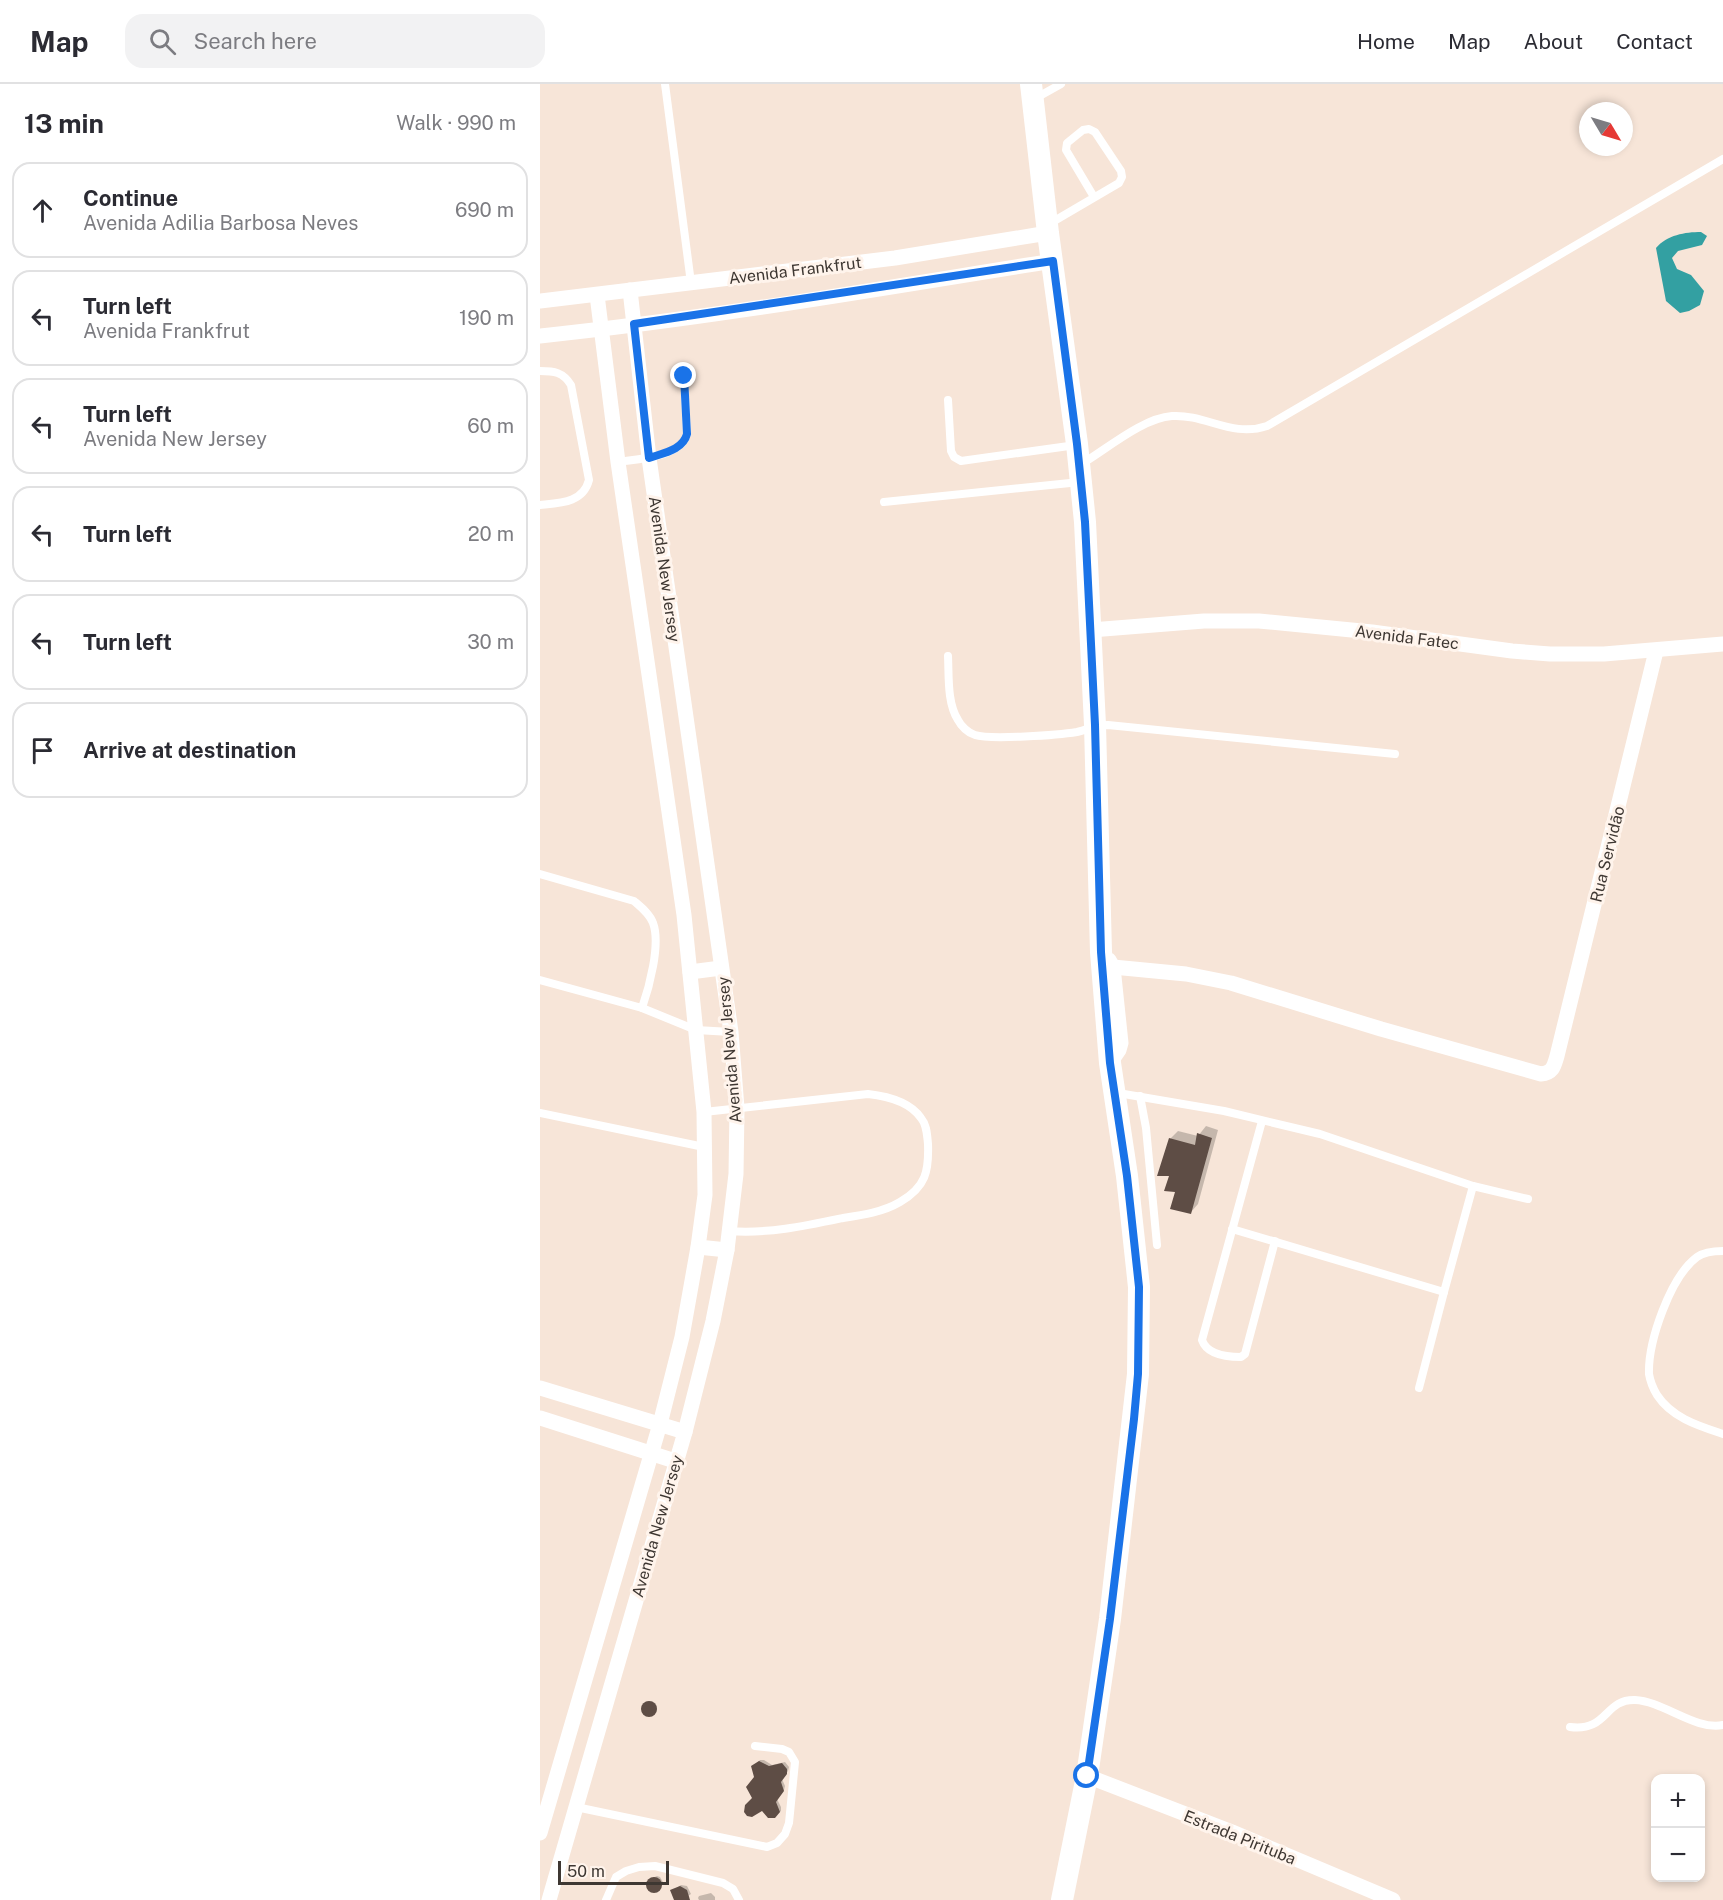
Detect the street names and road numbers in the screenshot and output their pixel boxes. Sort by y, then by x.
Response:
street label: Avenida Frankfrut [728,253,863,288]
street label: Avenida New Jersey [645,495,684,644]
street label: Avenida Fatec [1354,622,1460,653]
street label: Rua Servidão [1586,804,1629,904]
street label: Avenida New Jersey [714,975,745,1124]
street label: Avenida New Jersey [628,1452,687,1599]
street label: Estrada Pirituba [1181,1806,1299,1869]

